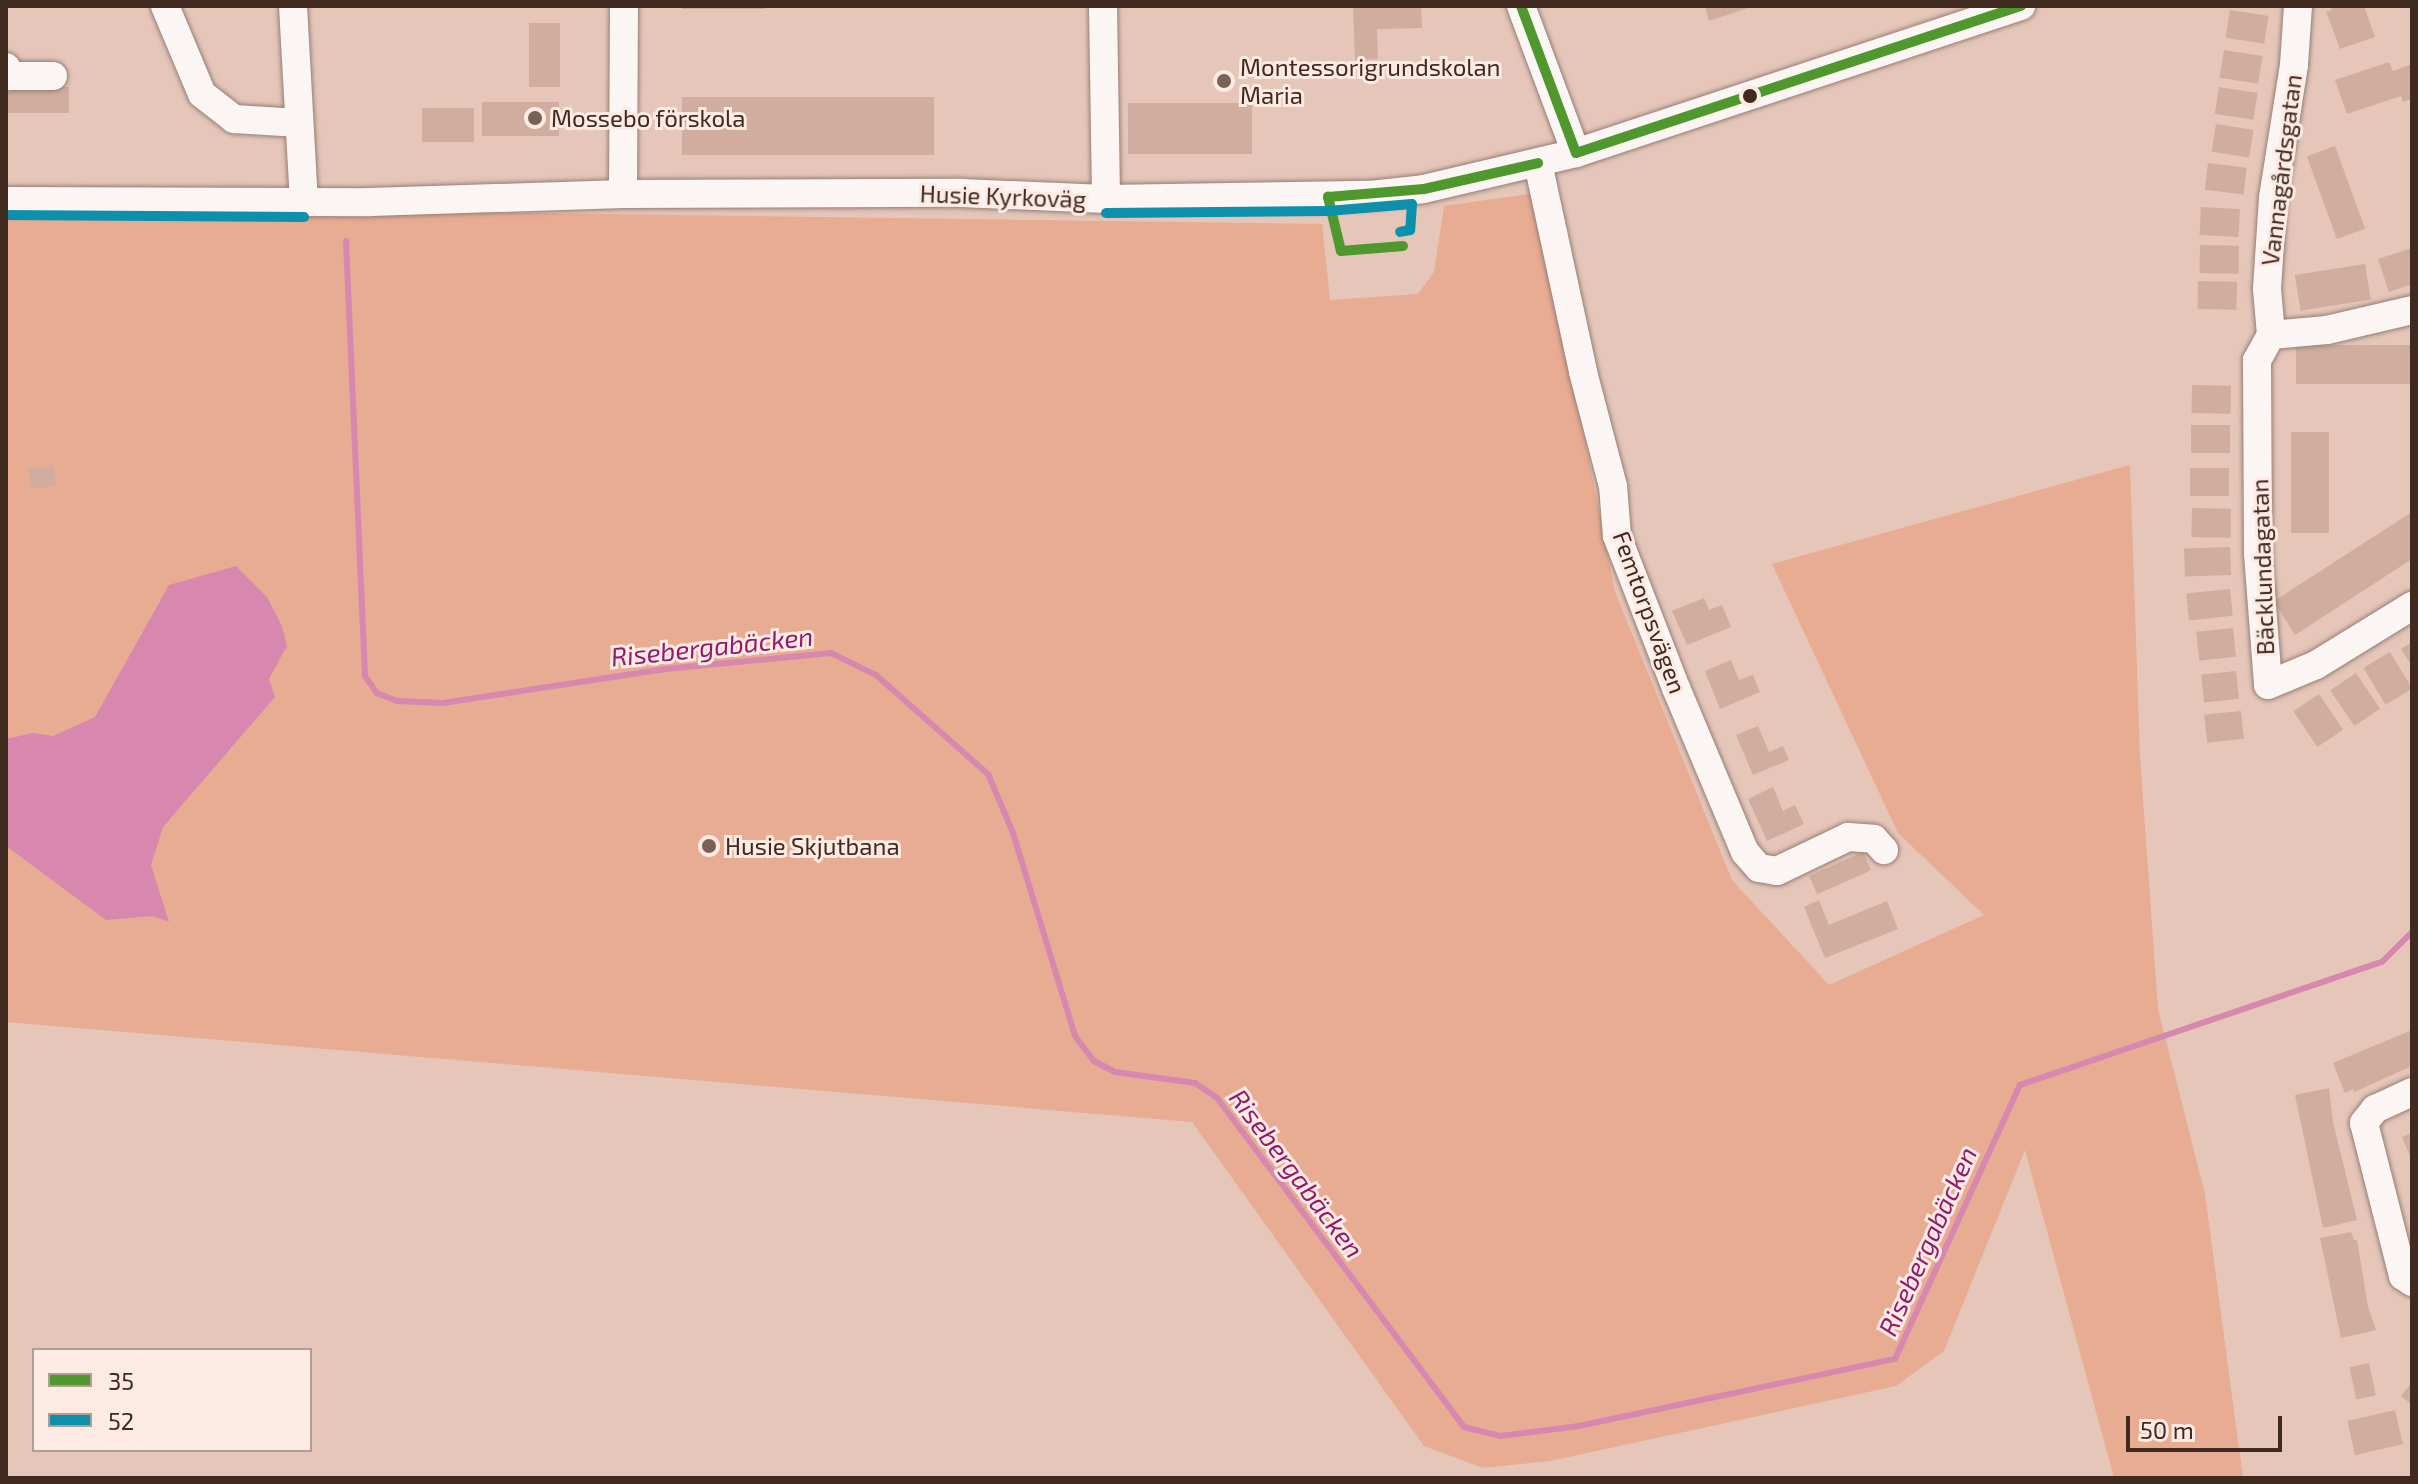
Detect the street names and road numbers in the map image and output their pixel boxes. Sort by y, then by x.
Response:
street label: Vannagårdsgatan [2255,73,2307,267]
street label: Husie Kyrkoväg [919,179,1087,213]
street label: Bäcklundagatan [2245,478,2279,656]
street label: Femtorpsvägen [1607,527,1693,697]

